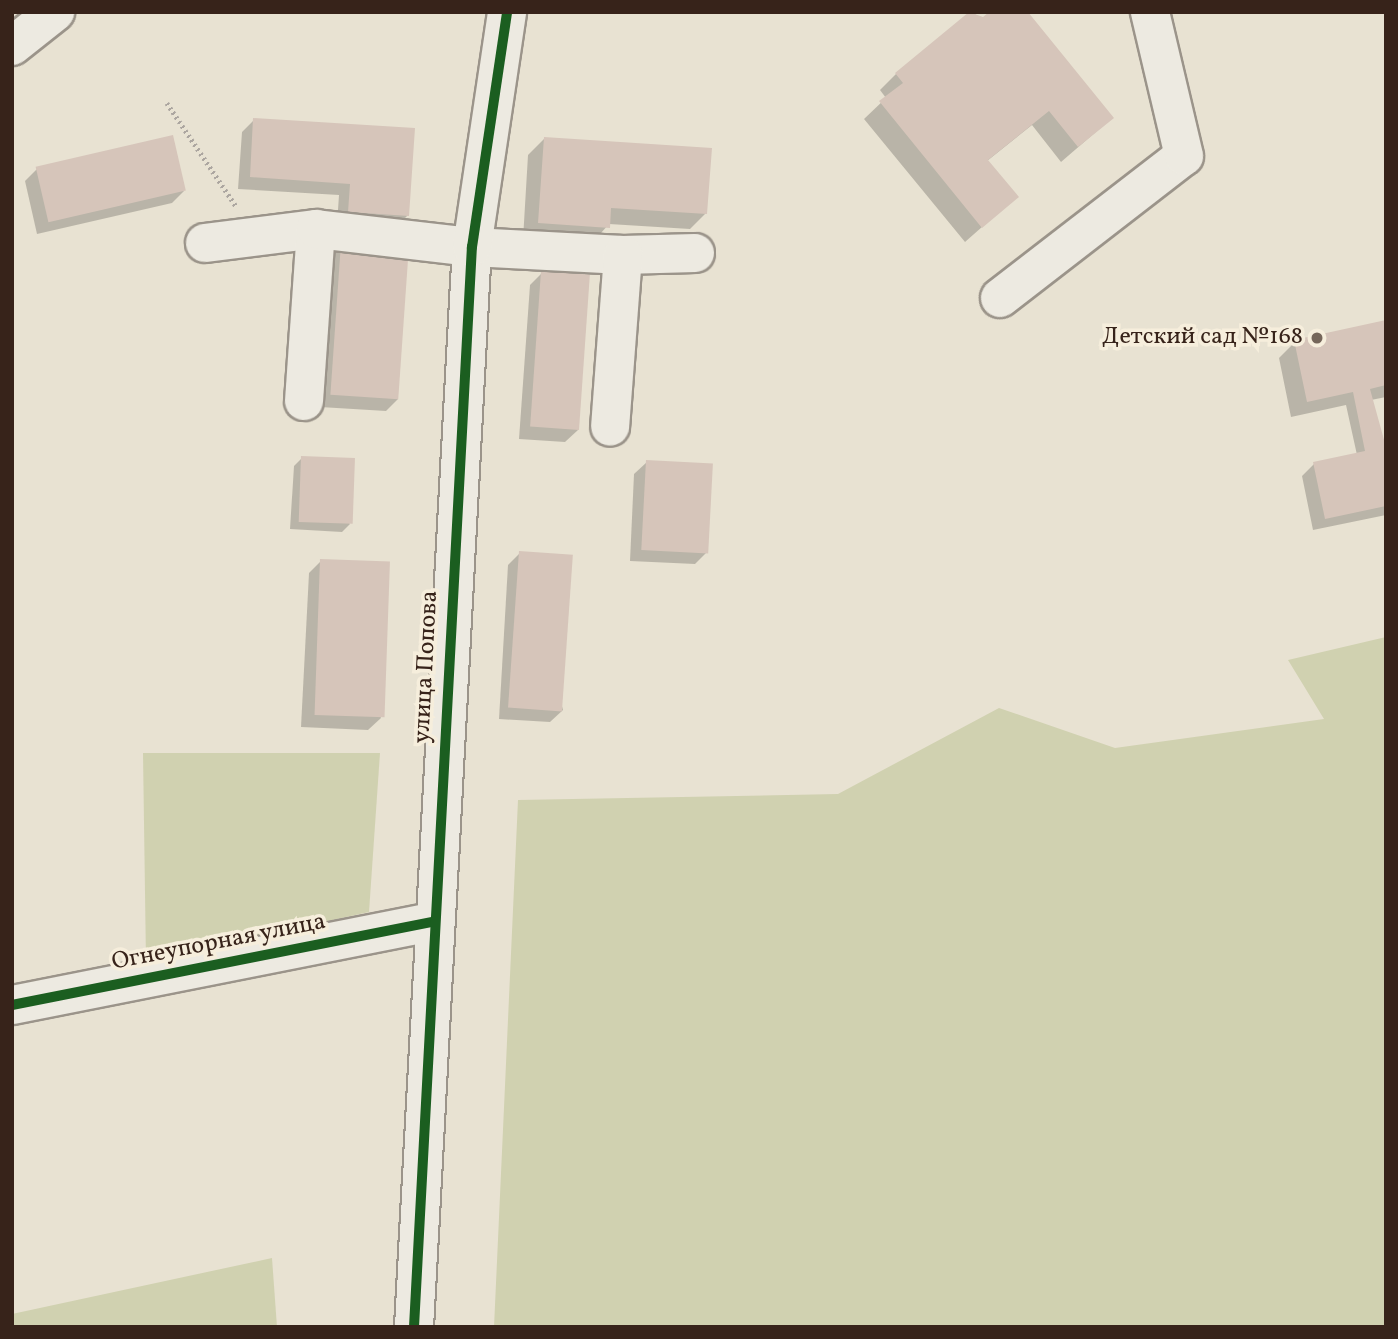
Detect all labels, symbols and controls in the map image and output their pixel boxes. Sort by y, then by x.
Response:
place label: Детский сад №168 [1102,324,1303,352]
marker: Детский сад №168 [1309,330,1325,346]
street label: улица Попова [409,590,445,744]
street label: Огнеупорная улица [109,908,329,978]

